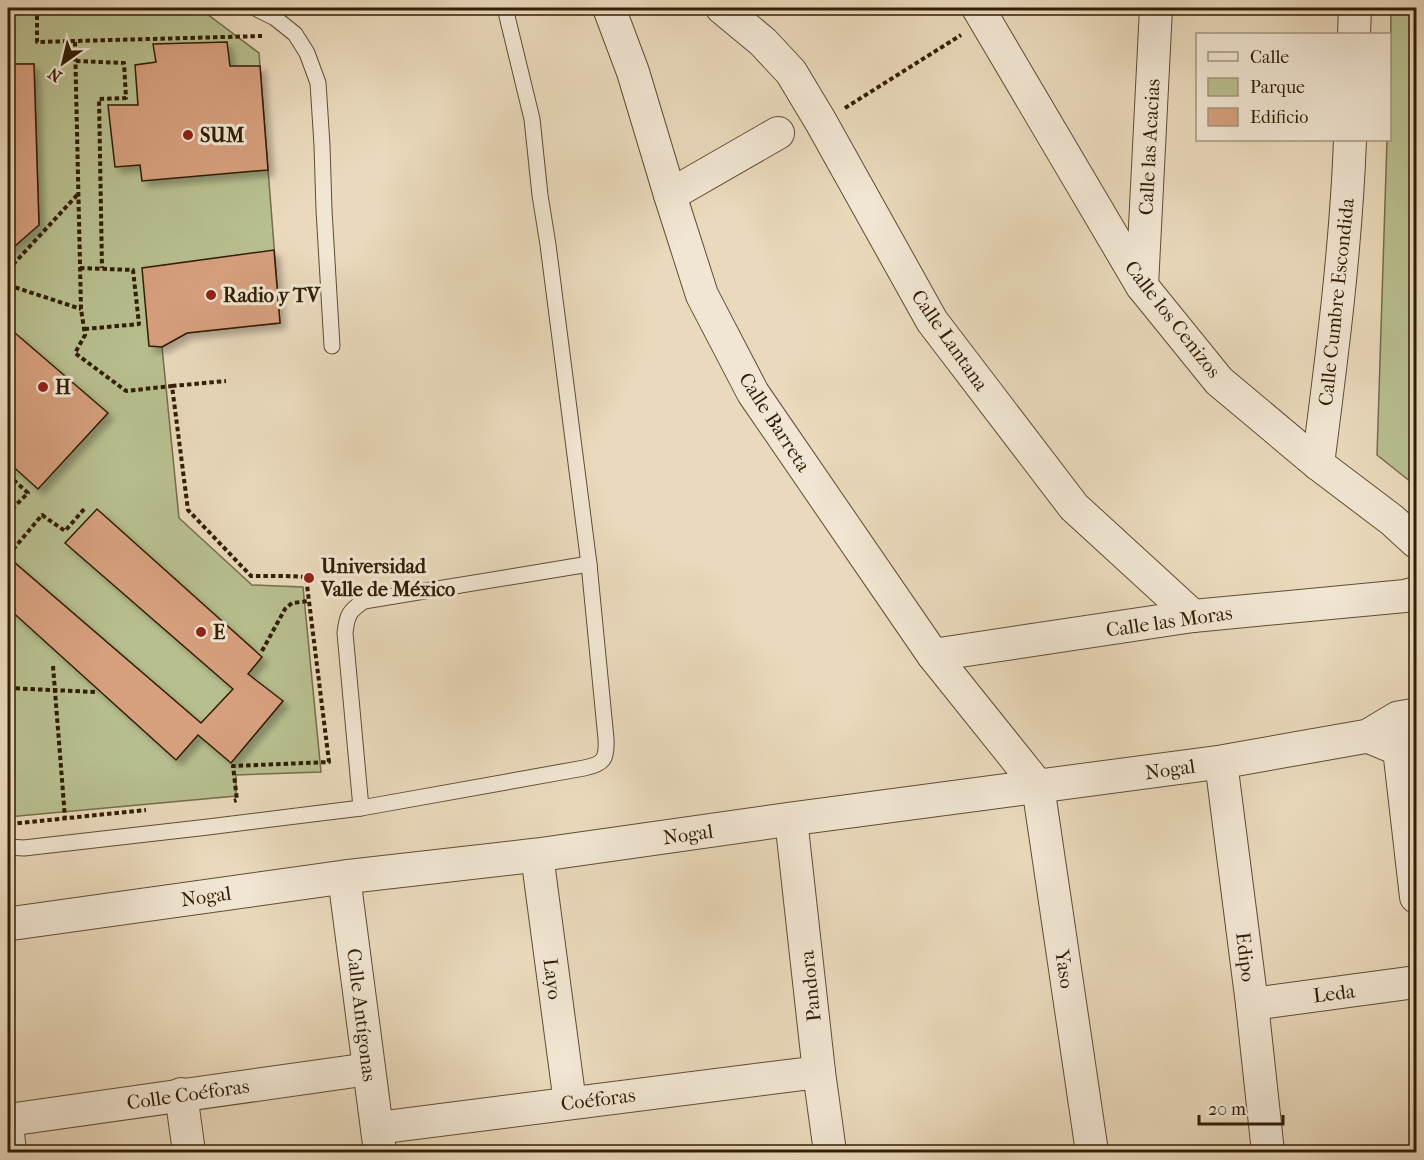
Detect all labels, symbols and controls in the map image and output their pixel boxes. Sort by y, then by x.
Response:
north arrow [33,33,93,93]
legend [1196,33,1391,141]
text: Calle [1250,47,1289,68]
text: N [44,63,65,86]
text: Parque [1250,77,1305,98]
street label: Calle las Acacias [1134,78,1165,216]
text: Edificio [1250,107,1308,128]
place label: SUM [200,124,245,147]
marker: SUM [181,128,195,142]
street label: Calle Cumbre Escondida [1314,196,1359,407]
street label: Calle los Cenizos [1120,256,1225,382]
place label: Radio y TV [223,284,321,307]
street label: Calle Lantana [906,285,993,396]
marker: Radio y TV [204,288,218,302]
street label: Calle Barreta [734,369,815,477]
place label: H [55,376,71,399]
marker: H [36,380,50,394]
place label: Universidad Valle de México [320,555,455,601]
marker: Universidad Valle de México [302,571,316,585]
street label: Calle las Moras [1104,601,1234,642]
place label: E [213,621,225,644]
marker: E [194,625,208,639]
street label: Nogal [1143,755,1197,784]
street label: Nogal [661,820,715,849]
street label: Nogal [179,882,233,911]
street label: Edipo [1231,931,1260,983]
street label: Calle Antígonas [342,947,381,1083]
street label: Yaso [1050,947,1079,990]
street label: Pandora [795,949,826,1023]
street label: Layo [539,957,566,1001]
street label: Leda [1312,979,1357,1007]
street label: Colle Coéforas [125,1075,251,1114]
street label: Coéforas [559,1084,637,1115]
scale bar [1199,1088,1283,1126]
text: 20 m [1208,1099,1246,1120]

